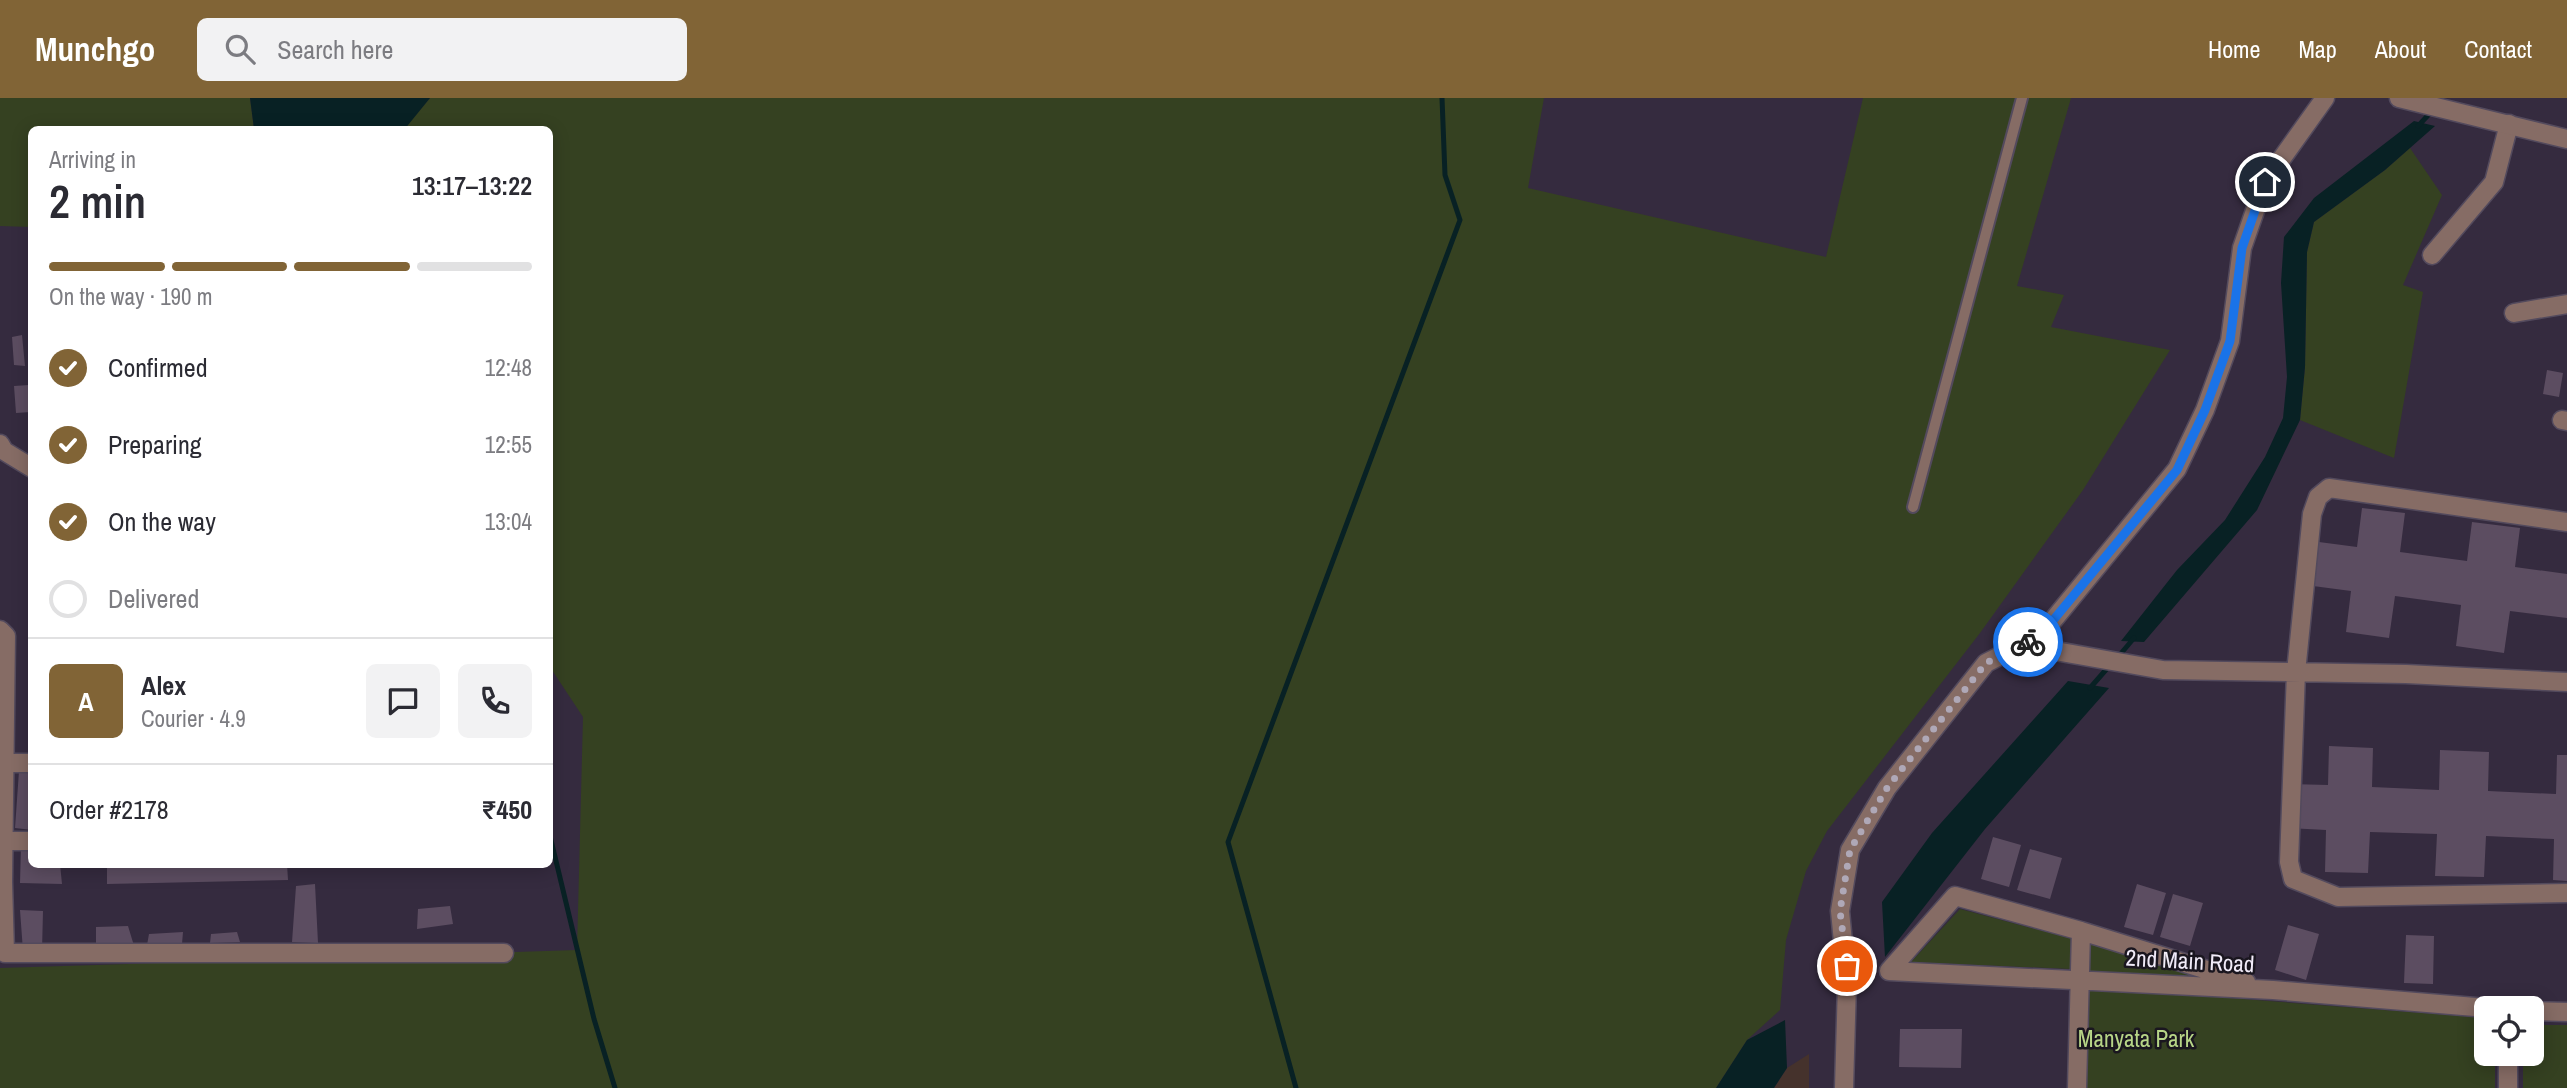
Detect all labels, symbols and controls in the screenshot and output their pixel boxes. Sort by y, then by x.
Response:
search box [197,18,687,81]
text: Munchgo [35,27,155,71]
icon: search [221,30,259,68]
text: Search here [277,32,393,67]
text: Home [2208,33,2260,65]
text: Map [2298,33,2337,65]
text: About [2375,33,2426,65]
text: Contact [2464,33,2532,65]
text: Arriving in [49,144,136,175]
pin [2235,152,2295,212]
icon: home [2246,163,2284,201]
text: 13:17–13:22 [412,168,532,203]
text: 2 min [49,170,146,232]
text: On the way · 190 m [49,281,213,312]
icon: check [49,349,87,387]
text: Confirmed [108,350,208,385]
text: 12:48 [485,352,532,383]
icon: check [49,426,87,464]
text: Preparing [108,427,202,462]
text: 12:55 [485,429,532,460]
icon: check [49,503,87,541]
text: On the way [108,504,216,539]
text: 13:04 [485,506,532,537]
text: Delivered [108,581,199,616]
courier [1993,607,2063,677]
icon: bike [2009,623,2047,661]
button: chat [366,664,440,738]
button: phone [458,664,532,738]
text: Alex [141,668,186,703]
text: A [78,684,94,719]
text: Courier · 4.9 [141,703,246,734]
text: Order #2178 [49,792,169,827]
text: ₹450 [481,792,532,827]
pin [1817,936,1877,996]
street label: 2nd Main Road [2125,942,2255,979]
icon: bag [1828,947,1866,985]
map controls [2474,996,2544,1066]
button: locate [2474,996,2544,1066]
park label: Manyata Park [2078,1023,2195,1054]

